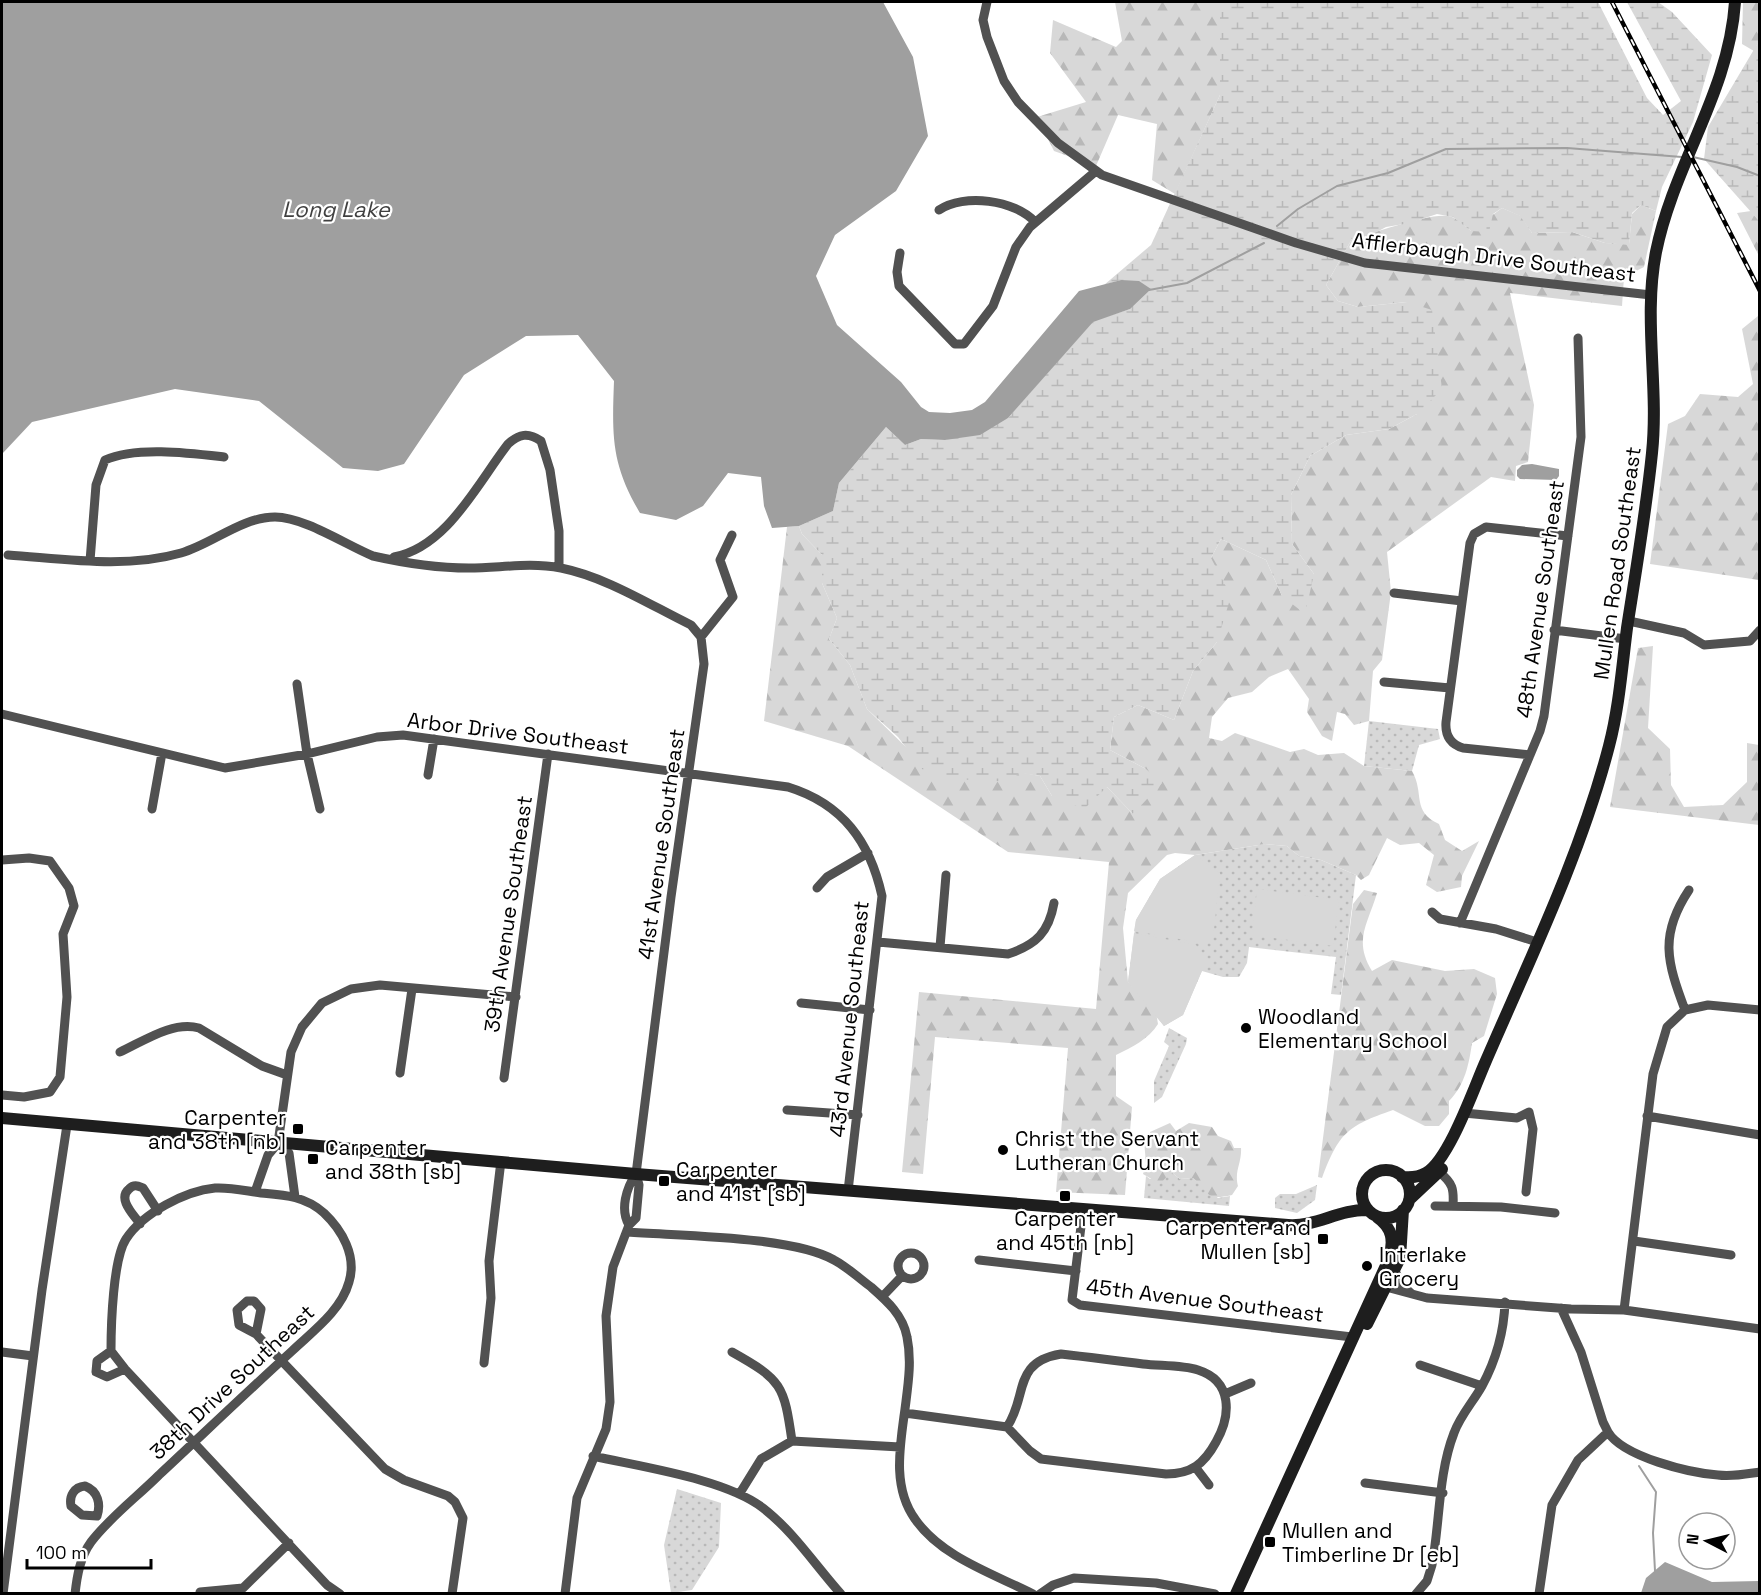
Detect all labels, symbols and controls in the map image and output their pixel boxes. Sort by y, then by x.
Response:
water label: Long Lake [282,195,391,223]
street label: Afflerbaugh Drive Southeast [1351,226,1637,288]
street label: Mullen Road Southeast [1587,445,1647,681]
street label: 48th Avenue Southeast [1510,479,1570,719]
street label: Arbor Drive Southeast [406,706,630,760]
street label: 41st Avenue Southeast [631,727,691,961]
street label: 39th Avenue Southeast [478,794,538,1034]
street label: 43rd Avenue Southeast [823,899,875,1139]
place label: Woodland Elementary School [1258,1003,1448,1054]
marker: Woodland Elementary School [1239,1021,1253,1035]
place label: Carpenter and 38th [nb] [148,1104,286,1155]
marker: Carpenter and 38th [nb] [291,1122,305,1136]
place label: Christ the Servant Lutheran Church [1015,1125,1199,1176]
place label: Carpenter and 38th [sb] [325,1134,461,1185]
marker: Christ the Servant Lutheran Church [996,1143,1010,1157]
marker: Carpenter and 38th [sb] [306,1152,320,1166]
place label: Carpenter and 41st [sb] [676,1156,806,1207]
marker: Carpenter and 41st [sb] [657,1174,671,1188]
marker: Carpenter and 45th [nb] [1058,1189,1072,1203]
place label: Carpenter and 45th [nb] [996,1205,1134,1256]
place label: Carpenter and Mullen [sb] [1165,1214,1311,1265]
marker: Carpenter and Mullen [sb] [1316,1232,1330,1246]
place label: Interlake Grocery [1379,1241,1467,1292]
marker: Interlake Grocery [1360,1259,1374,1273]
street label: 45th Avenue Southeast [1085,1272,1325,1328]
street label: 38th Drive Southeast [144,1299,320,1465]
north arrow [1677,1511,1737,1571]
place label: Mullen and Timberline Dr [eb] [1282,1517,1459,1568]
scale bar [27,1532,152,1570]
text: N [1682,1533,1704,1546]
marker: Mullen and Timberline Dr [eb] [1263,1535,1277,1549]
text: 100 m [36,1541,87,1564]

